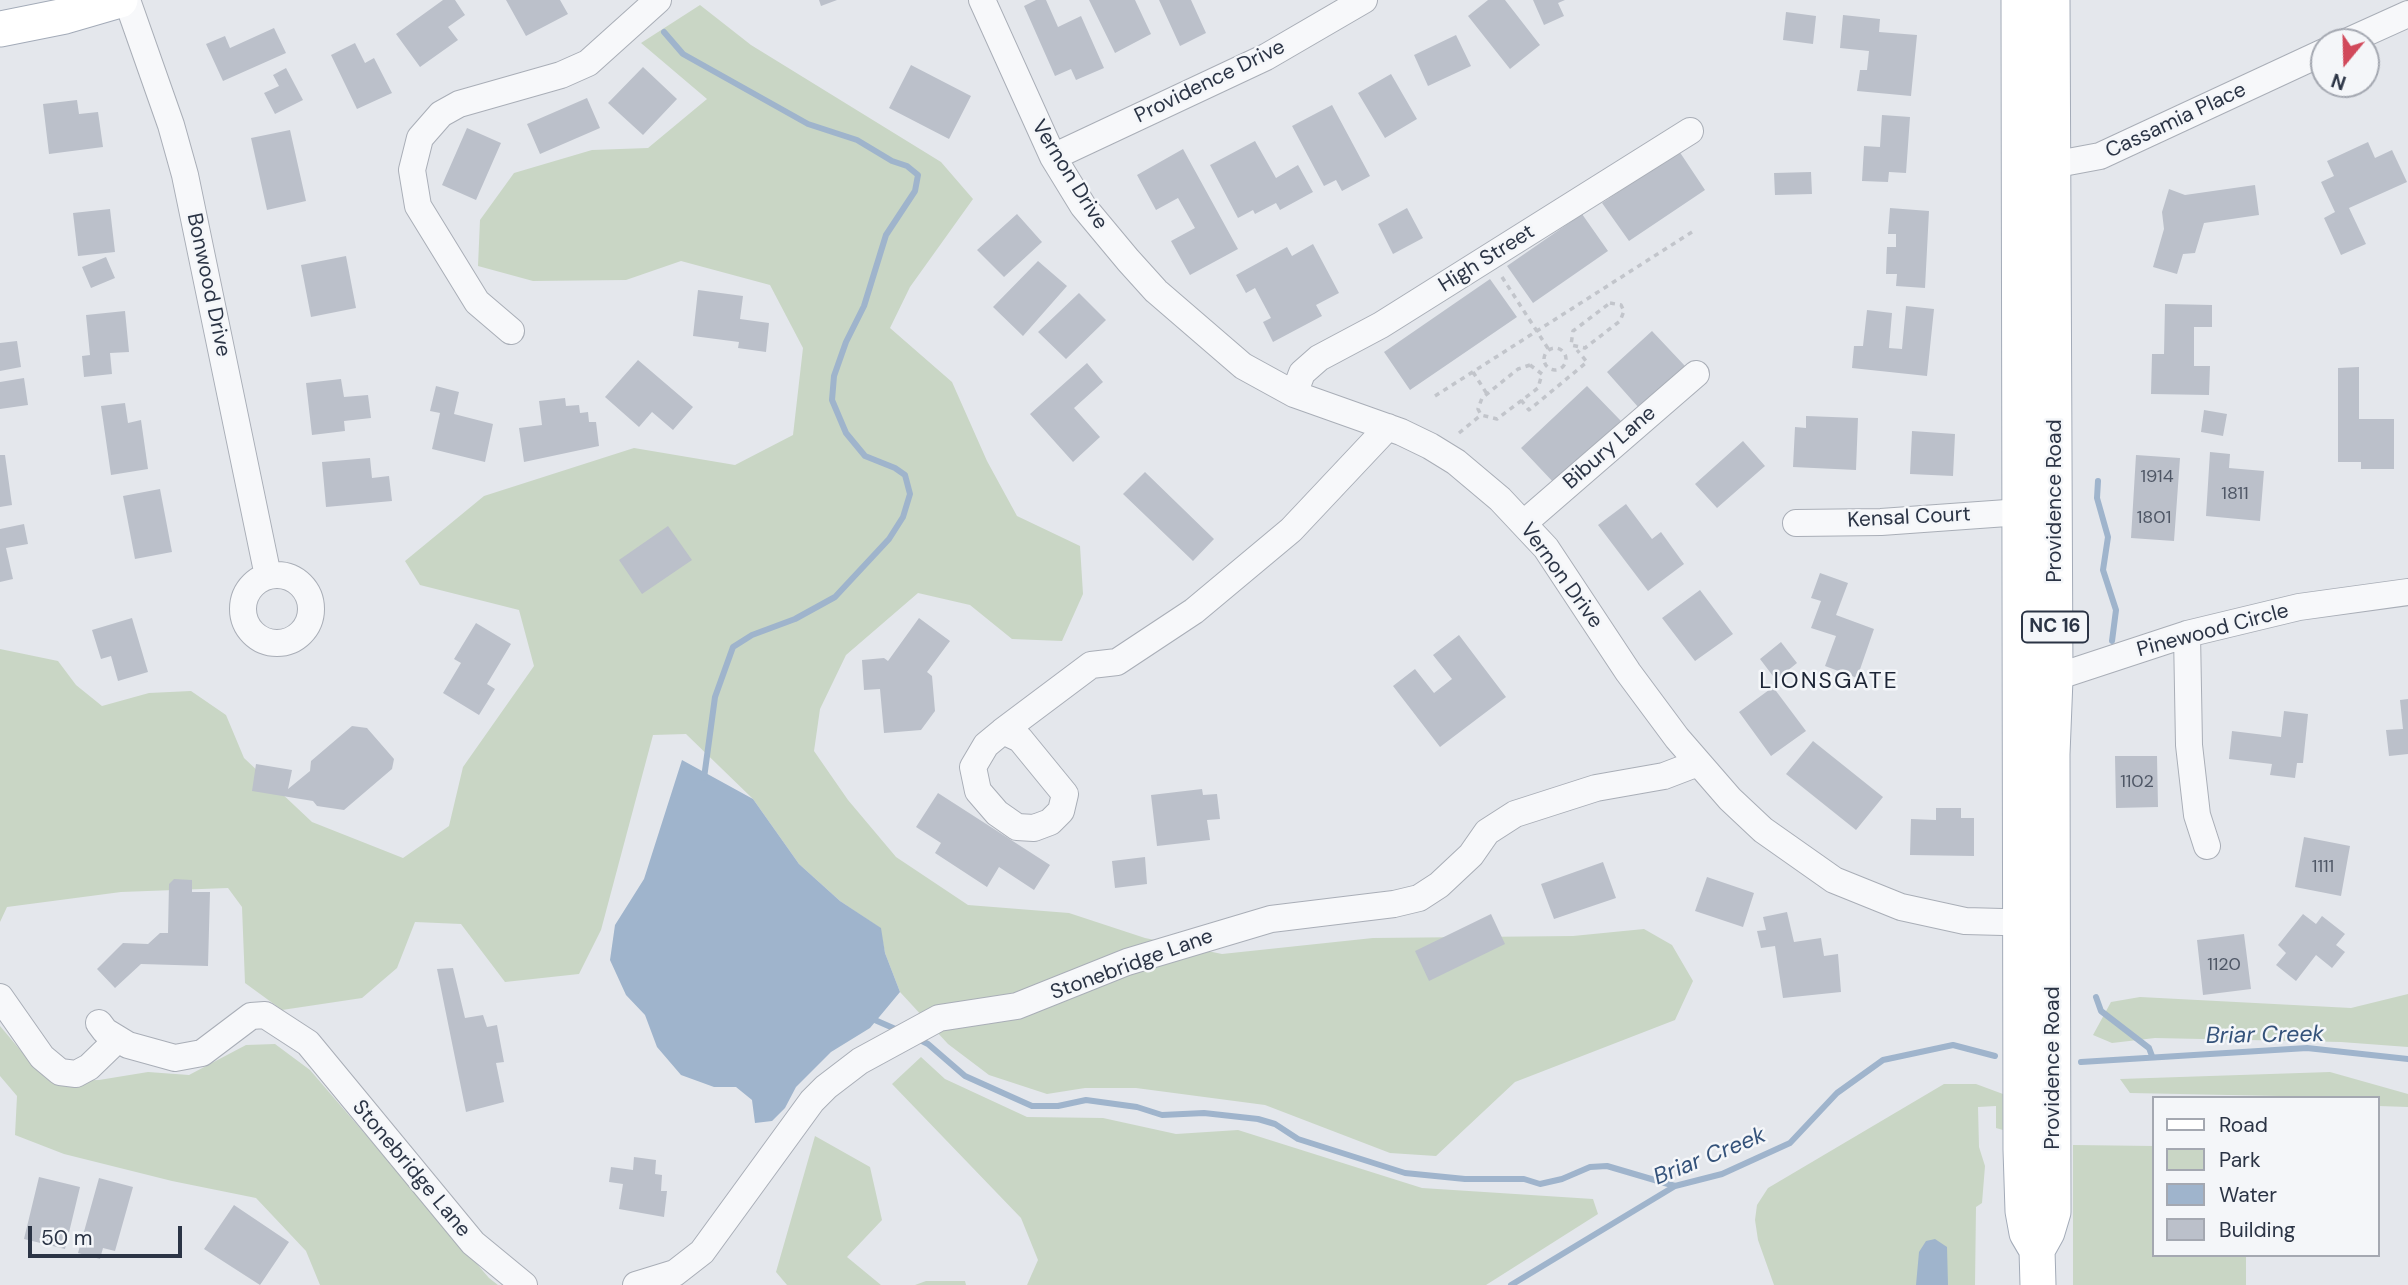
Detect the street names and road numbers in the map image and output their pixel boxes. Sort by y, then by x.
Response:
street label: Providence Drive [1131,35,1289,129]
street label: Cassamia Place [2102,77,2250,165]
street label: Vernon Drive [1025,116,1113,234]
street label: Bonwood Drive [180,211,236,359]
street label: High Street [1434,220,1540,298]
street label: Bibury Lane [1559,401,1661,495]
street label: Providence Road [2042,419,2068,583]
street label: Kensal Court [1847,502,1971,534]
street label: Vernon Drive [1514,518,1608,634]
street label: Pinewood Circle [2134,599,2292,663]
road number: NC 16 [2022,612,2088,642]
street label: Stonebridge Lane [1047,924,1217,1006]
street label: Providence Road [2040,986,2066,1150]
street label: Stonebridge Lane [346,1095,476,1243]

